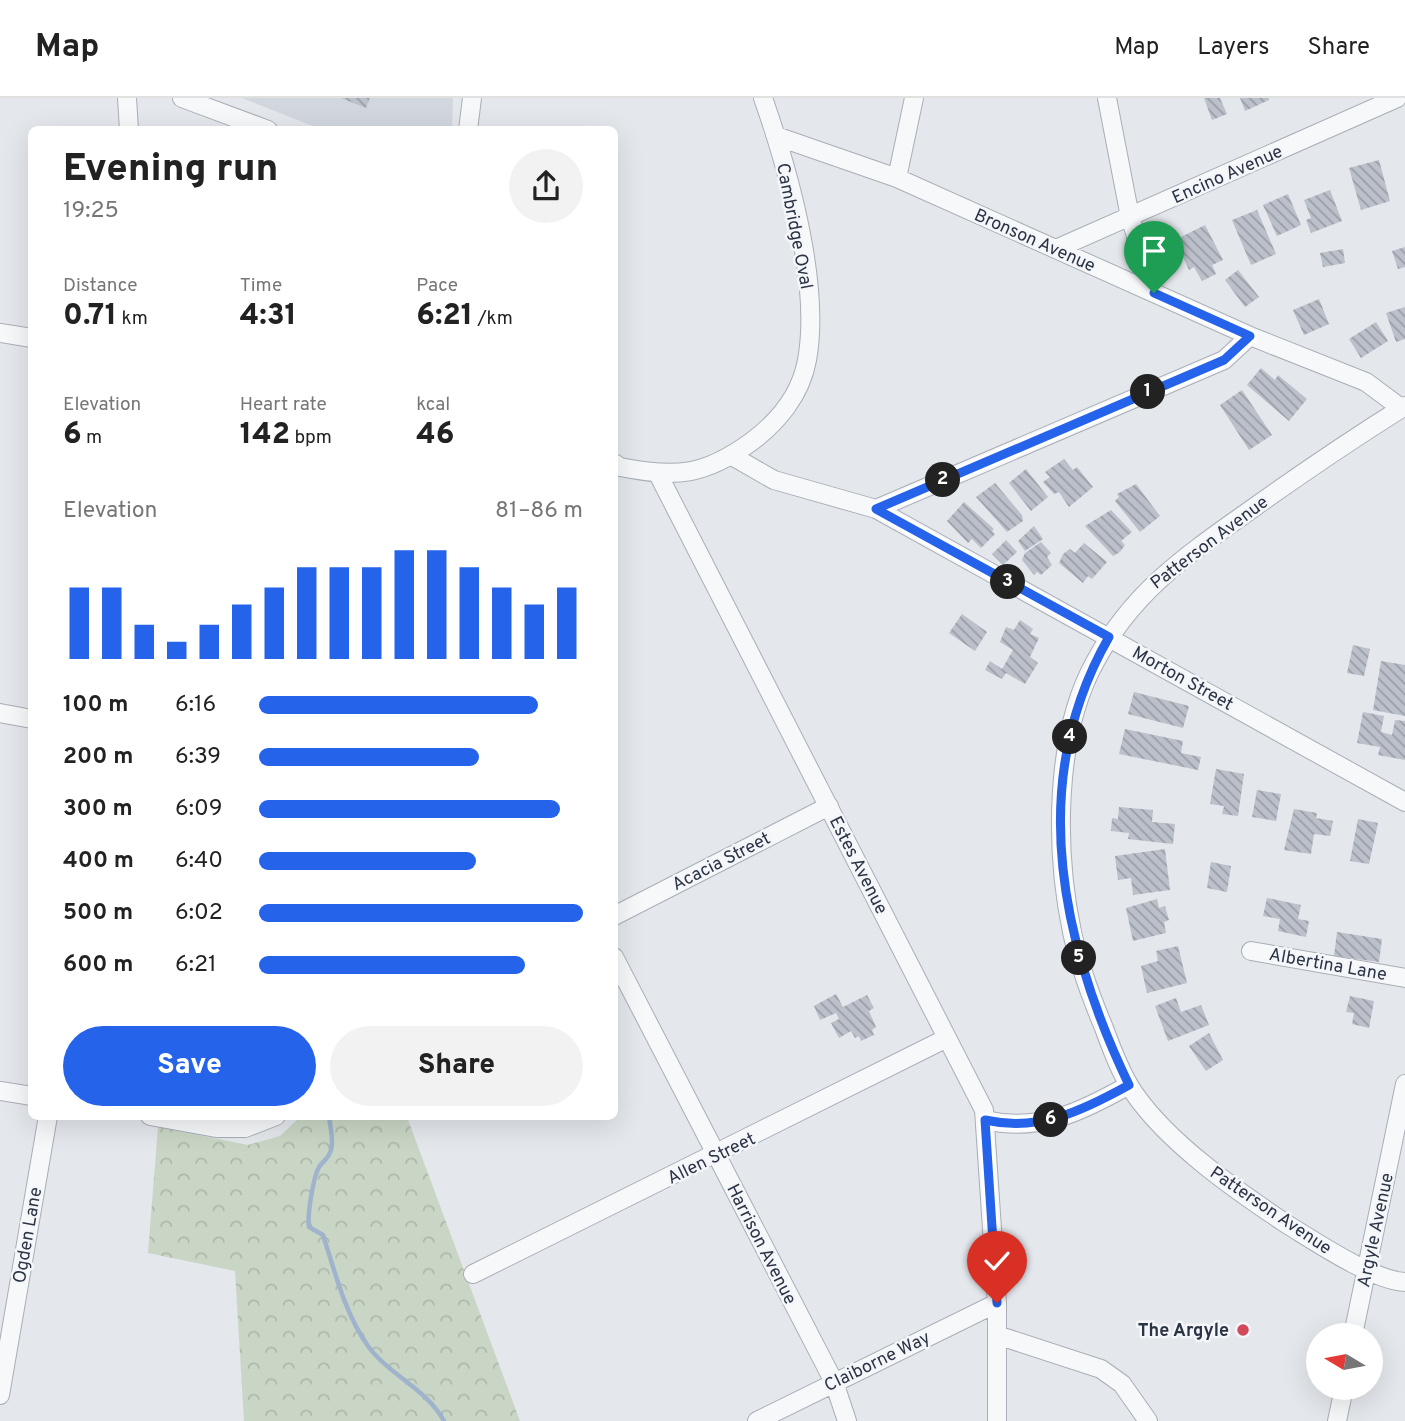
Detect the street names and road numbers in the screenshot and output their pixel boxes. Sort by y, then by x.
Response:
street label: Encino Avenue [1169,141,1287,210]
street label: Cambridge Oval [770,161,817,291]
street label: Bronson Avenue [970,204,1099,278]
street label: Patterson Avenue [1146,491,1274,595]
street label: Morton Street [1128,642,1237,717]
street label: Estes Avenue [823,813,892,919]
street label: Acacia Street [669,828,775,897]
street label: Albertina Lane [1267,944,1388,987]
street label: Allen Street [664,1128,760,1191]
street label: Patterson Avenue [1205,1162,1335,1260]
street label: Argyle Avenue [1353,1171,1400,1290]
street label: Harrison Avenue [720,1181,801,1309]
street label: Ogden Lane [9,1185,48,1285]
street label: Claiborne Way [821,1327,934,1398]

